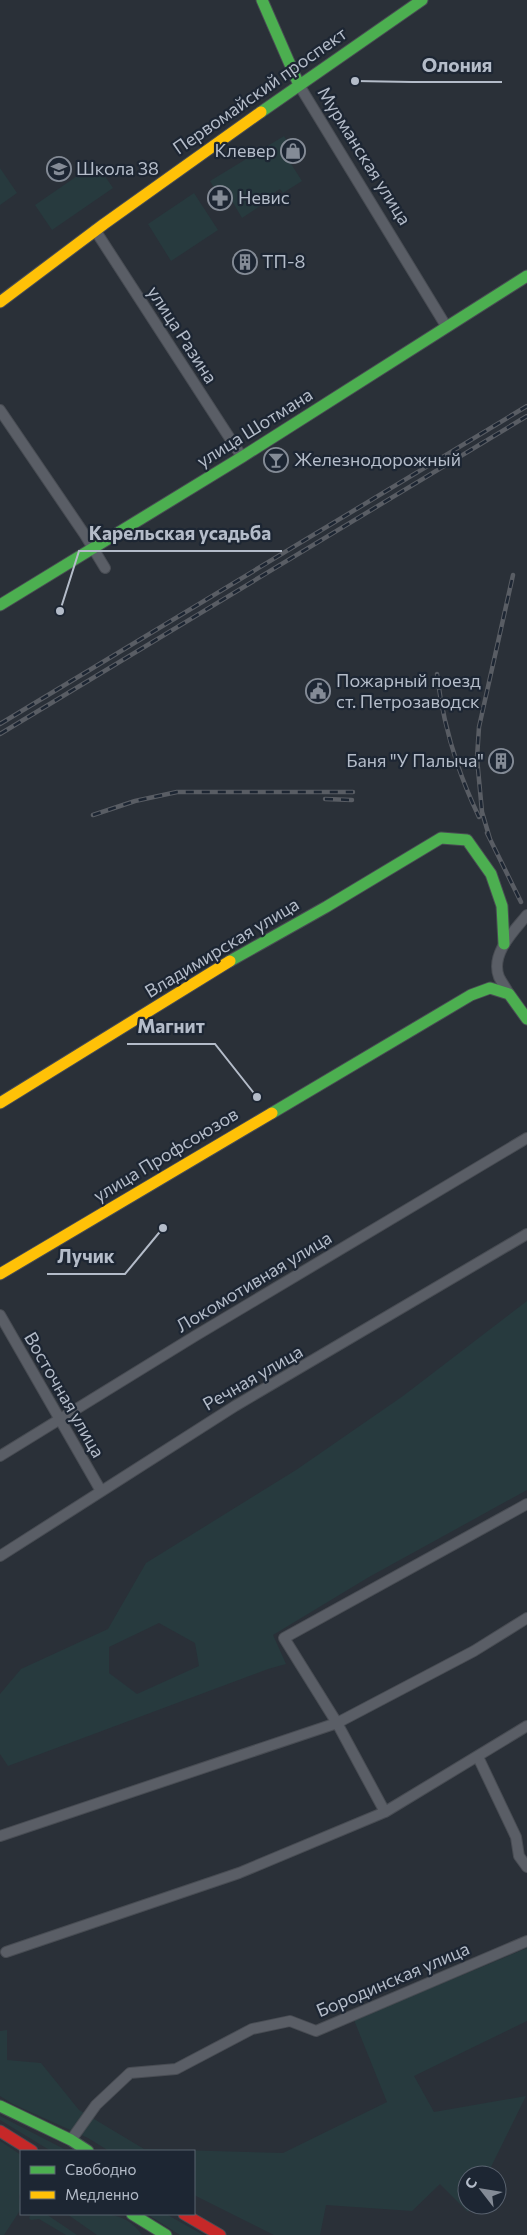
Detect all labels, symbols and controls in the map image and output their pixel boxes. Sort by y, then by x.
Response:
street label: Первомайский проспект [168,21,351,159]
callout: Олония [412,48,502,82]
text: Олония [422,53,492,76]
street label: Мурманская улица [313,82,416,229]
shop icon: Клевер [280,138,306,164]
place label: Клевер [214,139,276,161]
school or university icon: Школа 38 [46,156,72,182]
place label: Школа 38 [76,157,159,179]
pharmacy icon: Невис [207,185,233,211]
place label: Невис [238,186,290,208]
building icon: ТП-8 [232,249,258,275]
place label: ТП-8 [262,250,306,272]
street label: улица Разина [143,282,223,387]
street label: улица Шотмана [193,383,316,472]
bar icon: Железнодорожный [263,447,289,473]
place label: Железнодорожный [294,448,461,470]
callout: Карельская усадьба [79,517,282,551]
text: Карельская усадьба [89,521,271,544]
place label: Пожарный поезд ст. Петрозаводск [336,669,481,712]
public building icon: Пожарный поезд ст. Петрозаводск [305,678,331,704]
building icon: Баня "У Палыча" [488,748,514,774]
place label: Баня "У Палыча" [346,749,484,771]
street label: Владимирская улица [140,892,303,1002]
callout: Магнит [127,1010,215,1044]
text: Магнит [137,1014,205,1037]
street label: улица Профсоюзов [89,1102,242,1206]
street label: Локомотивная улица [172,1226,335,1336]
callout: Лучик [47,1240,125,1274]
text: Лучик [57,1244,115,1267]
street label: Восточная улица [20,1328,110,1461]
street label: Речная улица [199,1340,306,1415]
street label: Бородинская улица [313,1937,473,2021]
legend [20,2150,195,2215]
text: Свободно [65,2160,136,2178]
north arrow [457,2165,507,2215]
text: С [461,2175,480,2192]
text: Медленно [65,2185,139,2203]

